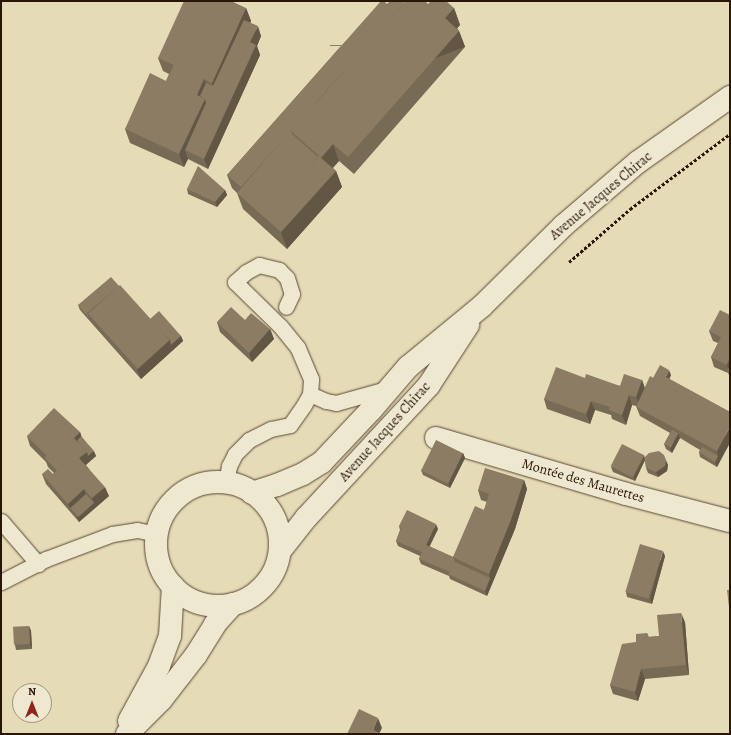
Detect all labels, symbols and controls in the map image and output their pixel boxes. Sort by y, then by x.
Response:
street label: Avenue Jacques Chirac [546,148,656,244]
street label: Avenue Jacques Chirac [336,379,434,485]
street label: Montée des Maurettes [520,455,646,507]
north arrow [12,683,52,723]
text: N [28,684,36,699]

